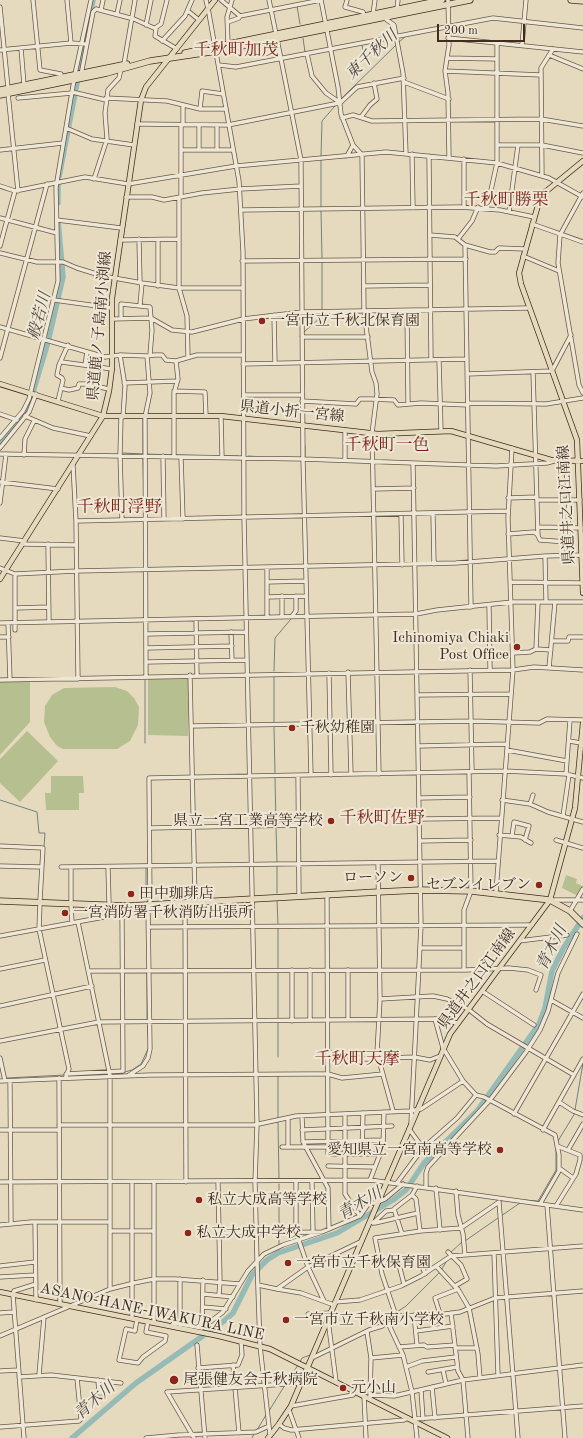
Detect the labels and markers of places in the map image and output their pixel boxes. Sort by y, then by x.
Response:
place label: 一宮市立千秋北保育園 [270,312,420,330]
marker: 一宮市立千秋北保育園 [257,316,267,326]
place label: Ichinomiya Chiaki Post Office [392,629,509,664]
marker: Ichinomiya Chiaki Post Office [512,642,522,652]
place label: 千秋幼稚園 [300,719,375,737]
marker: 千秋幼稚園 [287,723,297,733]
place label: 県立一宮工業高等学校 [173,812,323,830]
marker: 県立一宮工業高等学校 [326,816,336,826]
place label: ローソン [343,869,403,887]
marker: ローソン [406,873,416,883]
place label: セブンイレブン [426,876,531,894]
marker: セブンイレブン [534,880,544,890]
place label: 田中珈琲店 [139,885,214,903]
marker: 田中珈琲店 [126,889,136,899]
place label: 一宮消防署千秋消防出張所 [73,904,253,922]
marker: 一宮消防署千秋消防出張所 [60,908,70,918]
place label: 愛知県立一宮南高等学校 [327,1141,492,1159]
marker: 愛知県立一宮南高等学校 [495,1145,505,1155]
place label: 私立大成高等学校 [207,1191,327,1209]
marker: 私立大成高等学校 [194,1195,204,1205]
place label: 私立大成中学校 [196,1224,301,1242]
marker: 私立大成中学校 [183,1228,193,1238]
place label: 一宮市立千秋保育園 [296,1254,431,1272]
marker: 一宮市立千秋保育園 [283,1258,293,1268]
place label: 一宮市立千秋南小学校 [294,1311,444,1329]
marker: 一宮市立千秋南小学校 [281,1315,291,1325]
place label: 尾張健友会千秋病院 [183,1371,318,1389]
marker: 尾張健友会千秋病院 [168,1374,180,1386]
place label: 元小山 [351,1379,396,1397]
marker: 元小山 [338,1383,348,1393]

